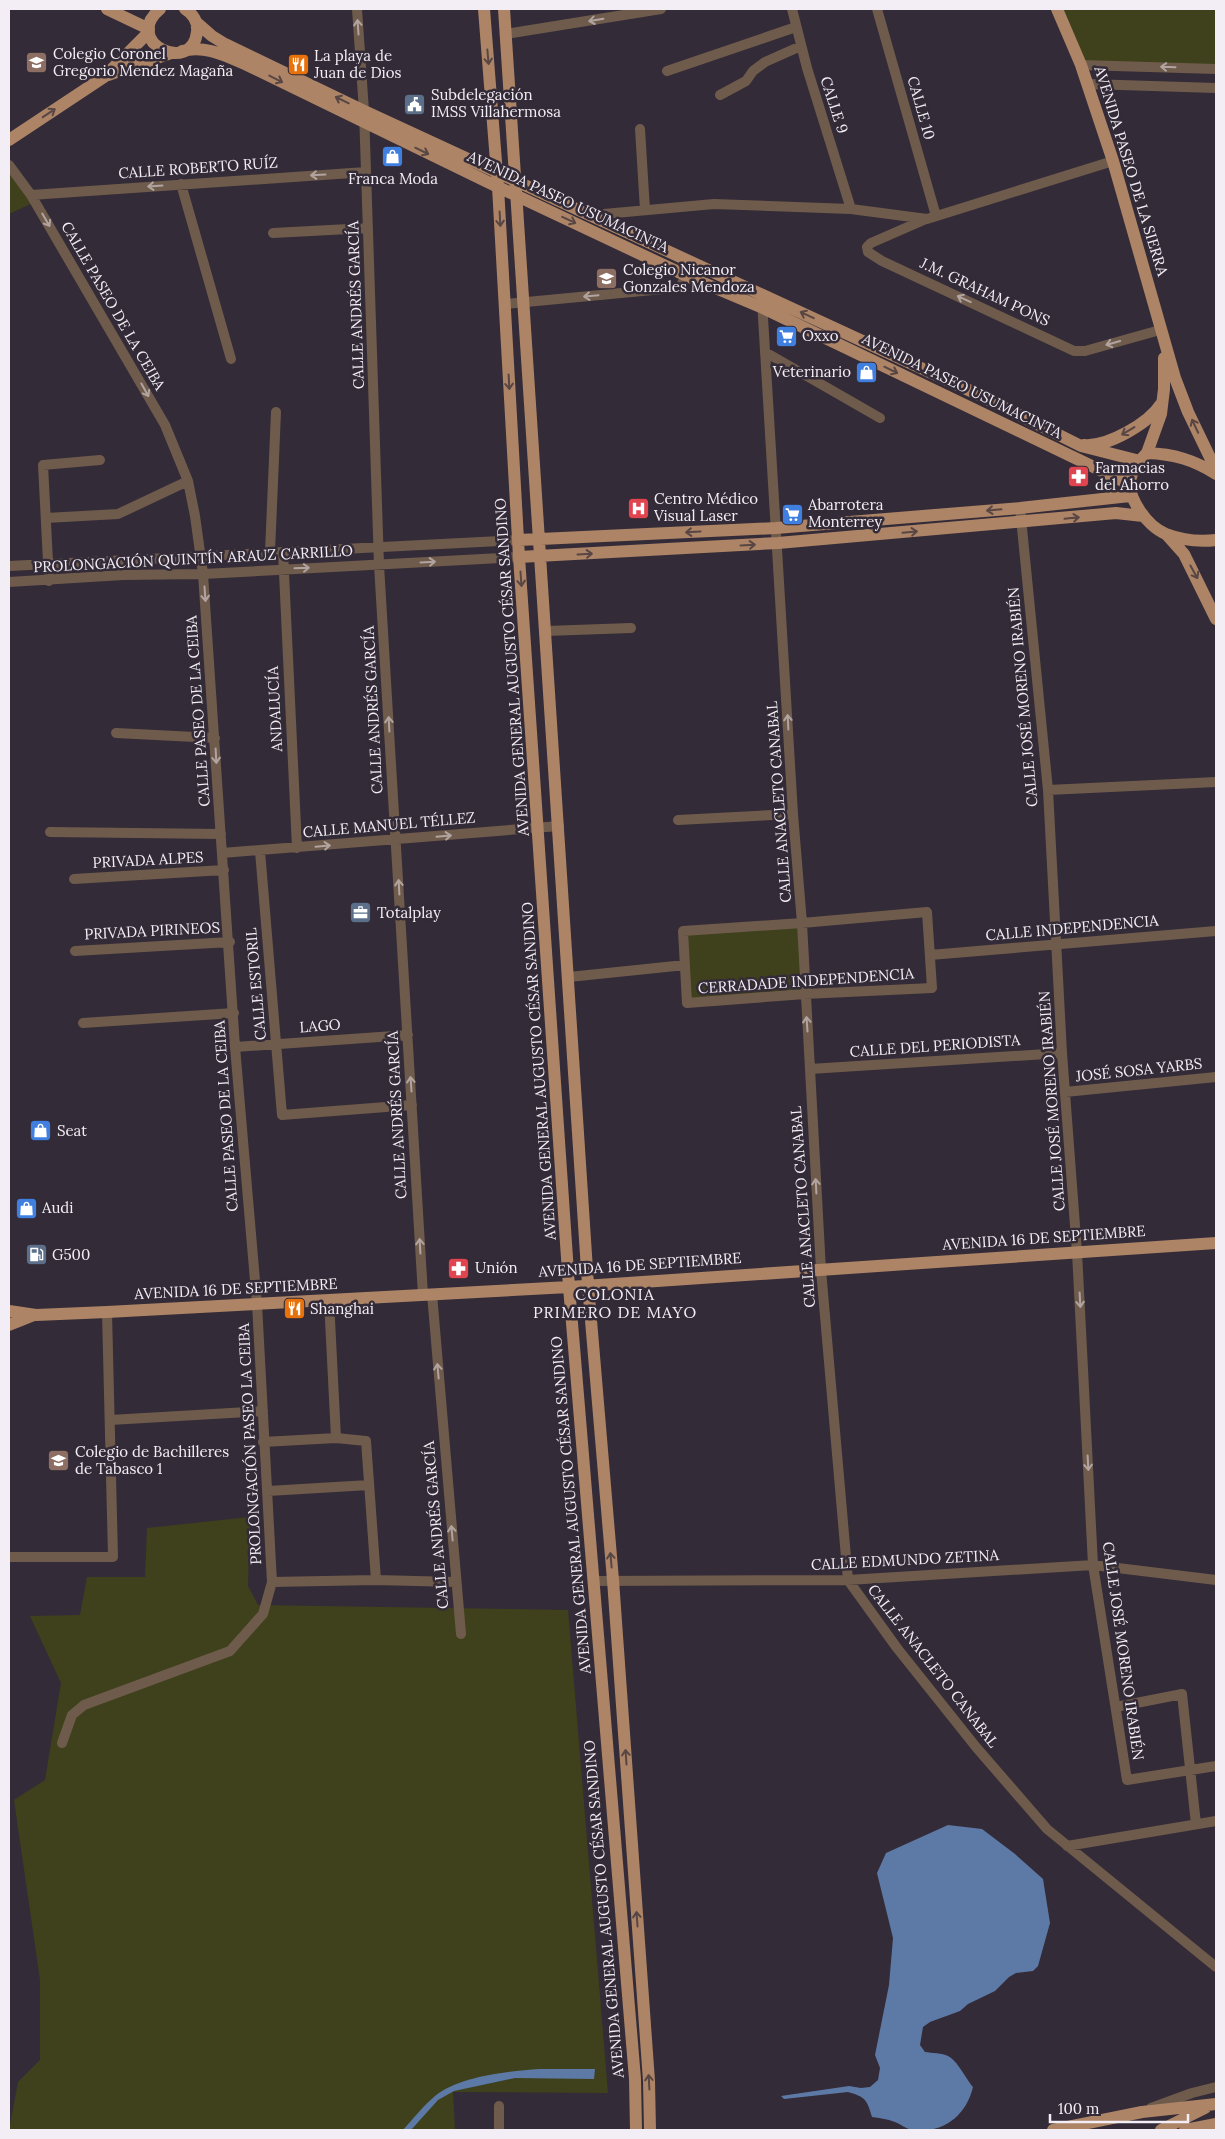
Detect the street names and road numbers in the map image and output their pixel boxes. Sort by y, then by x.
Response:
street label: AVENIDA PASEO DE LA SIERRA [1090,63,1173,279]
street label: CALLE 9 [816,74,853,136]
street label: CALLE 10 [903,74,940,142]
street label: AVENIDA PASEO USUMACINTA [464,146,672,257]
street label: CALLE ROBERTO RUÍZ [118,152,278,183]
street label: CALLE PASEO DE LA CEIBA [57,218,170,394]
street label: CALLE ANDRÉS GARCÍA [343,220,368,390]
street label: J.M. GRAHAM PONS [916,253,1053,330]
street label: AVENIDA PASEO USUMACINTA [858,328,1066,443]
street label: AVENIDA GENERAL AUGUSTO CÉSAR SANDINO [490,497,533,838]
street label: PROLONGACIÓN QUINTÍN ARAUZ CARRILLO [33,541,353,576]
street label: CALLE JOSÉ MORENO IRABIÉN [1003,586,1042,808]
street label: CALLE PASEO DE LA CEIBA [181,614,214,807]
street label: CALLE ANDRÉS GARCÍA [359,625,386,795]
street label: ANDALUCÍA [263,665,286,753]
street label: CALLE ANACLETO CANABAL [762,700,795,903]
street label: CALLE MANUEL TÉLLEZ [302,808,476,842]
street label: PRIVADA ALPES [92,847,204,872]
street label: AVENIDA GENERAL AUGUSTO CÉSAR SANDINO [517,901,560,1242]
street label: CALLE INDEPENDENCIA [985,910,1160,945]
street label: PRIVADA PIRINEOS [84,917,220,944]
street label: CALLE ESTORIL [241,927,270,1041]
street label: CERRADADE INDEPENDENCIA [697,963,915,998]
street label: CALLE JOSÉ MORENO IRABIÉN [1034,990,1069,1212]
street label: LAGO [299,1015,341,1036]
street label: CALLE PASEO DE LA CEIBA [209,1019,242,1212]
street label: CALLE ANDRÉS GARCÍA [383,1030,410,1200]
street label: CALLE DEL PERIODISTA [849,1030,1021,1061]
street label: JOSÉ SOSA YARBS [1074,1053,1203,1086]
street label: CALLE ANACLETO CANABAL [786,1105,819,1308]
street label: AVENIDA 16 DE SEPTIEMBRE [941,1221,1146,1254]
street label: AVENIDA 16 DE SEPTIEMBRE [537,1248,742,1281]
street label: AVENIDA 16 DE SEPTIEMBRE [133,1274,338,1303]
street label: PROLONGACIÓN PASEO LA CEIBA [234,1322,265,1565]
street label: AVENIDA GENERAL AUGUSTO CÉSAR SANDINO [546,1335,595,1676]
street label: CALLE ANDRÉS GARCÍA [419,1440,452,1610]
street label: CALLE JOSÉ MORENO IRABIÉN [1099,1540,1148,1761]
street label: CALLE EDMUNDO ZETINA [811,1545,1000,1574]
street label: CALLE ANACLETO CANABAL [864,1580,1003,1751]
street label: AVENIDA GENERAL AUGUSTO CÉSAR SANDINO [579,1739,628,2080]

